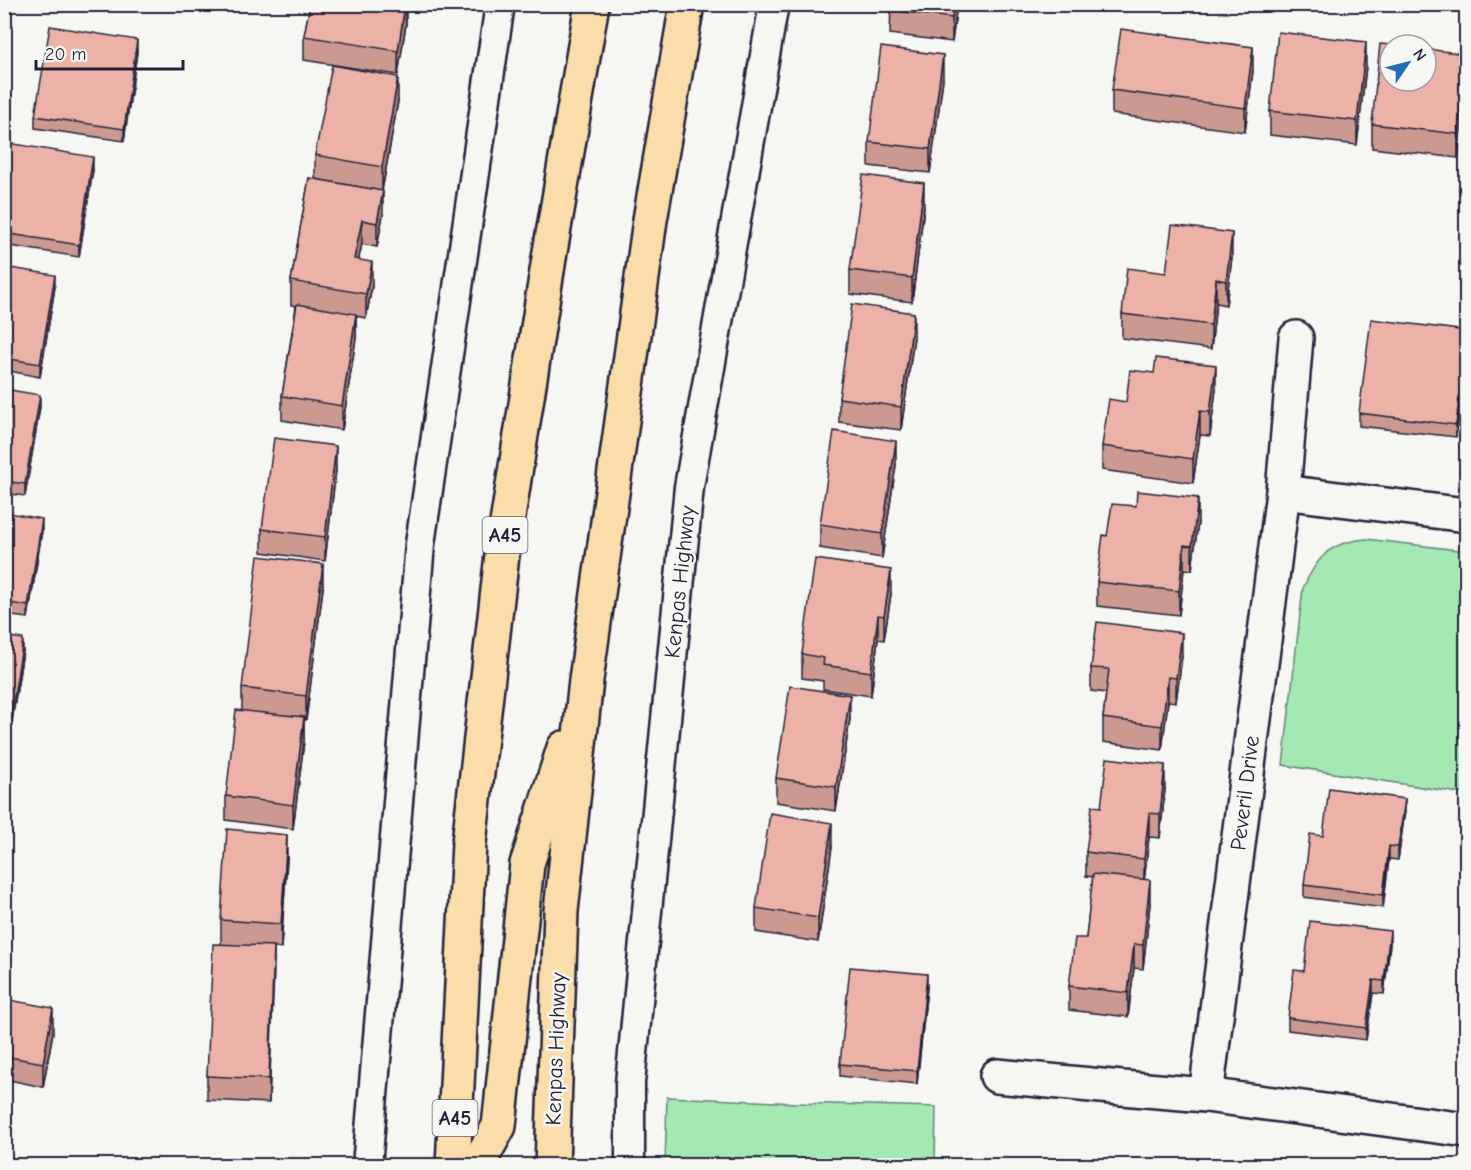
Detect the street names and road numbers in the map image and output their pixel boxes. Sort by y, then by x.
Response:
street label: Kenpas Highway [659,504,701,660]
road number: A45 [482,517,528,553]
street label: Peveril Drive [1225,734,1265,852]
street label: Kenpas Highway [540,972,572,1126]
road number: A45 [432,1100,478,1136]

